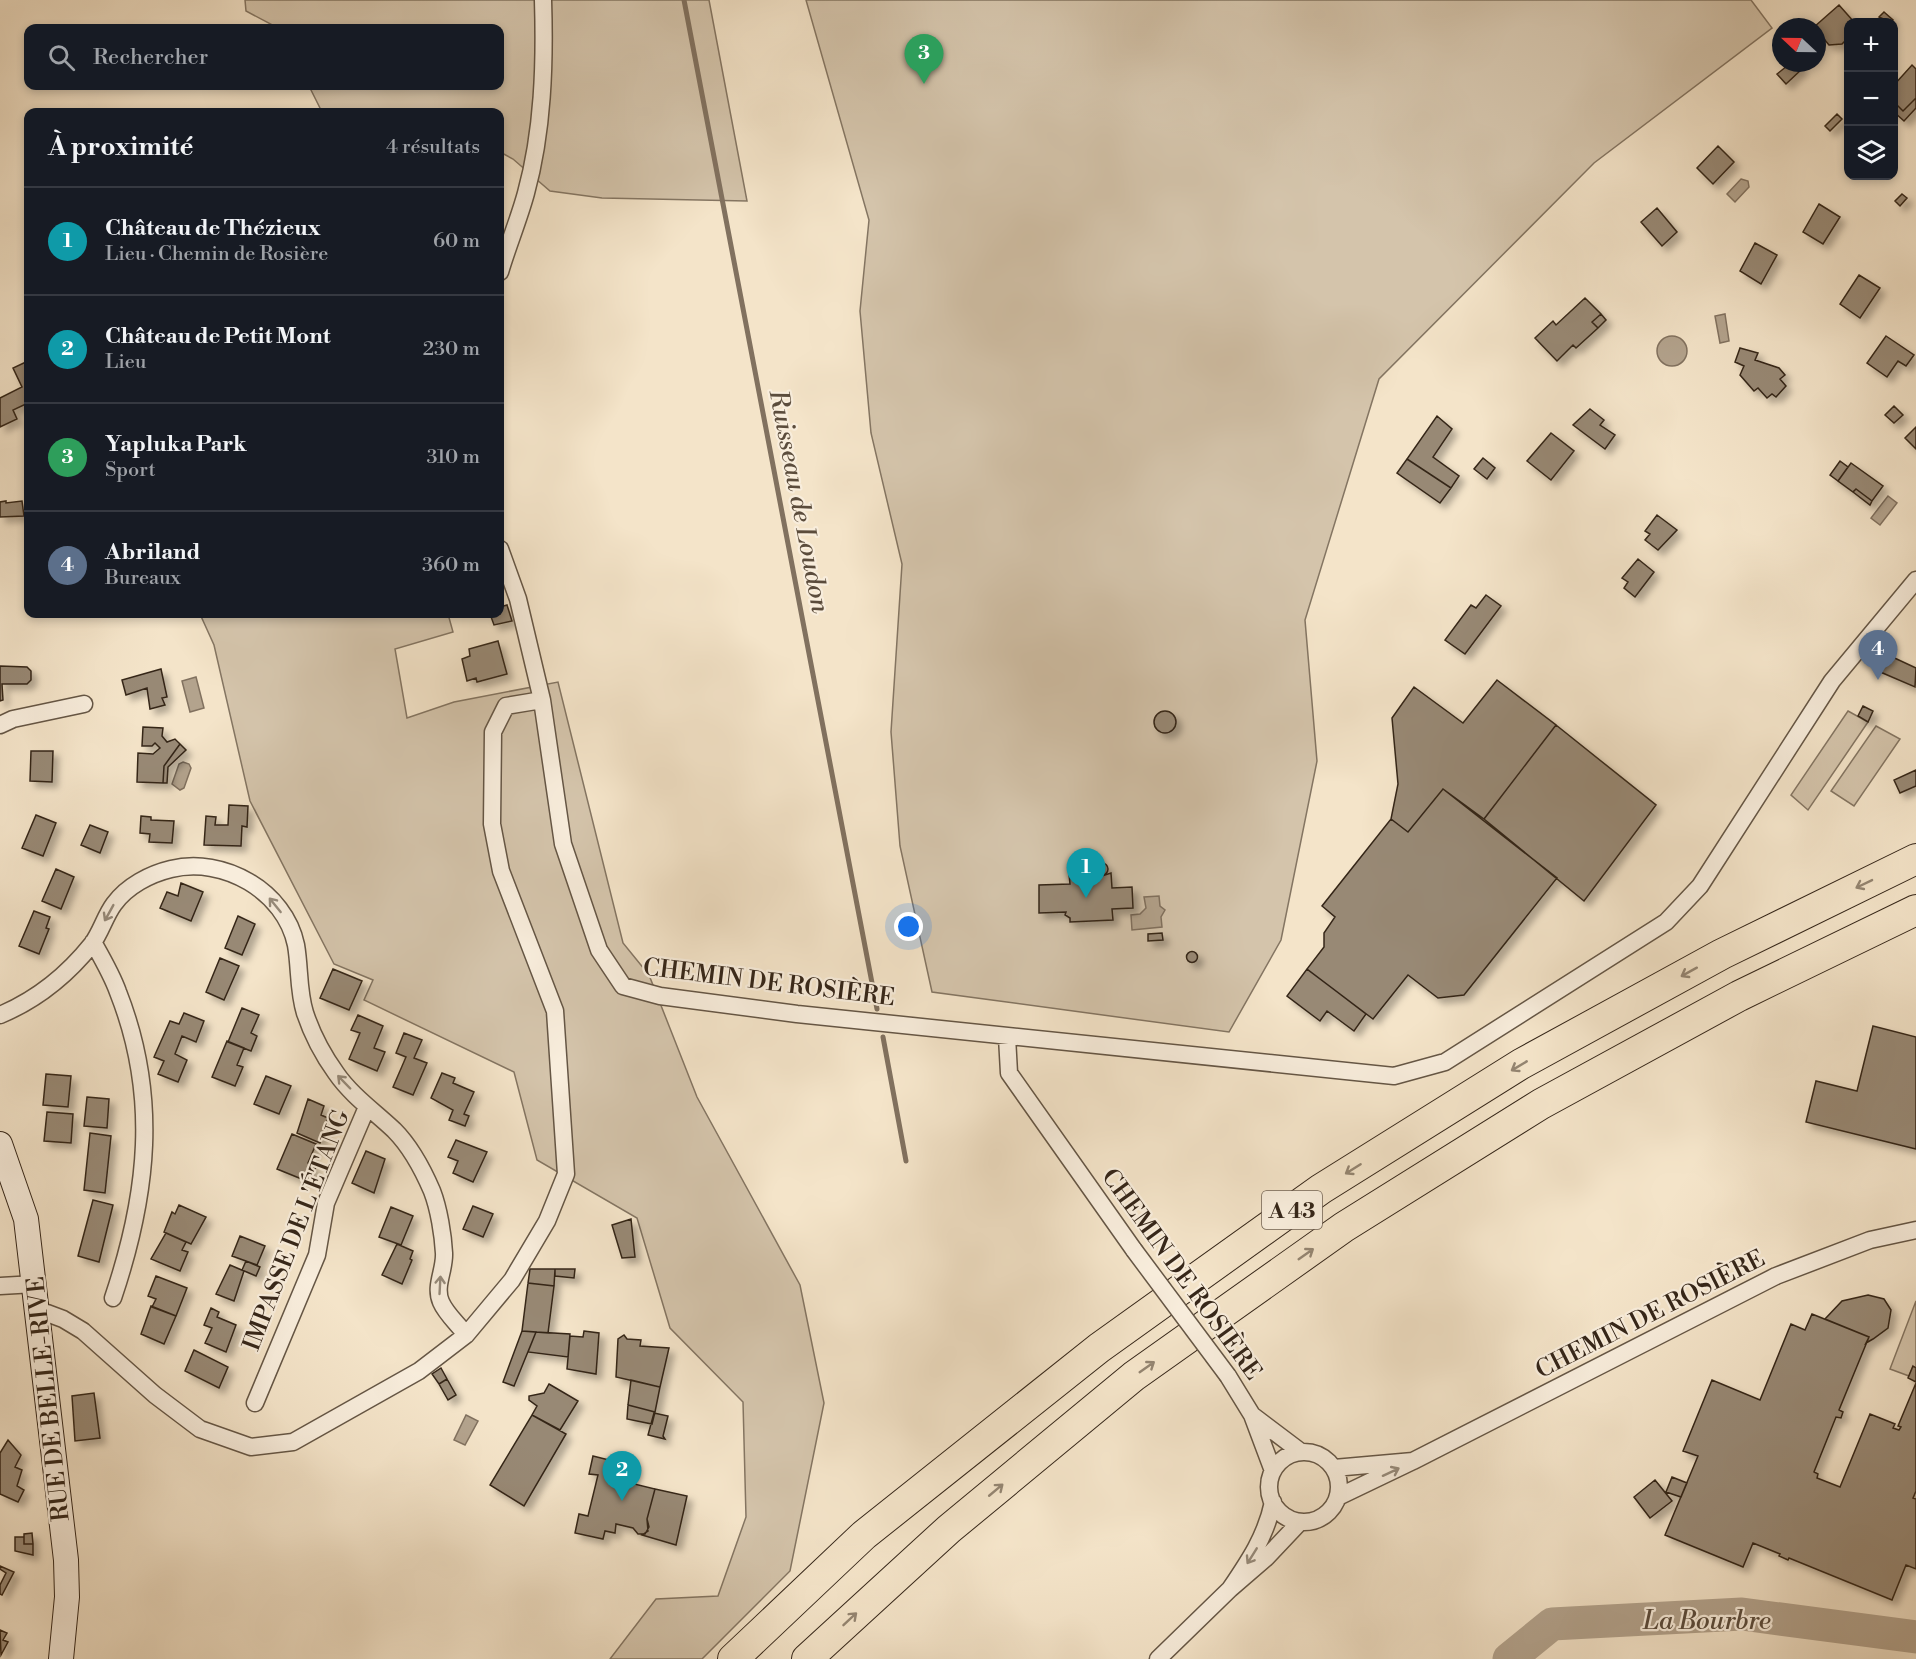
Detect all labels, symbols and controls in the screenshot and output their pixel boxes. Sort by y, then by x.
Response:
north arrow [1772,18,1826,72]
map controls [1844,18,1898,180]
button: + [1844,18,1898,72]
search box [24,24,504,90]
pin: 3 [904,34,944,84]
icon: search [45,41,78,74]
text: Rechercher [93,44,208,71]
button: − [1844,72,1898,126]
button: layers [1844,126,1898,180]
text: À proximité [48,131,193,163]
text: 4 résultats [386,135,480,160]
text: Château de Thézieux [105,215,320,242]
text: 1 [63,229,72,254]
text: 60 m [433,229,480,254]
text: Lieu · Chemin de Rosière [105,242,328,267]
text: Château de Petit Mont [105,323,331,350]
text: 2 [61,337,74,362]
text: 230 m [423,337,480,362]
text: Lieu [105,350,146,375]
water label: Ruisseau de Loudon [762,386,836,616]
text: Yapluka Park [105,431,247,458]
text: 3 [61,445,74,470]
text: 310 m [427,445,480,470]
text: Sport [105,458,156,483]
text: Abriland [105,539,201,566]
text: 4 [61,553,74,578]
text: 360 m [422,553,480,578]
text: Bureaux [105,566,181,591]
pin: 4 [1858,630,1898,680]
pin: 1 [1066,848,1106,898]
one-way arrow [1855,879,1873,891]
one-way arrow [268,897,281,913]
one-way arrow [103,904,114,922]
your location [894,912,923,941]
street label: CHEMIN DE ROSIÈRE [641,952,897,1013]
one-way arrow [1681,966,1698,978]
one-way arrow [1511,1060,1528,1072]
one-way arrow [337,1075,351,1090]
street label: IMPASSE DE L'ÉTANG [236,1105,357,1355]
street label: CHEMIN DE ROSIÈRE [1095,1163,1269,1386]
one-way arrow [1345,1164,1362,1176]
road number: A 43 [1262,1191,1322,1229]
street label: CHEMIN DE ROSIÈRE [1530,1243,1770,1386]
one-way arrow [1297,1248,1313,1260]
street label: RUE DE BELLE-RIVE [21,1275,77,1523]
one-way arrow [435,1276,446,1295]
one-way arrow [1138,1361,1154,1373]
pin: 2 [602,1452,642,1501]
one-way arrow [1381,1465,1399,1477]
one-way arrow [988,1483,1003,1497]
one-way arrow [1246,1547,1258,1564]
water label: La Bourbre [1642,1605,1771,1637]
one-way arrow [842,1613,857,1627]

